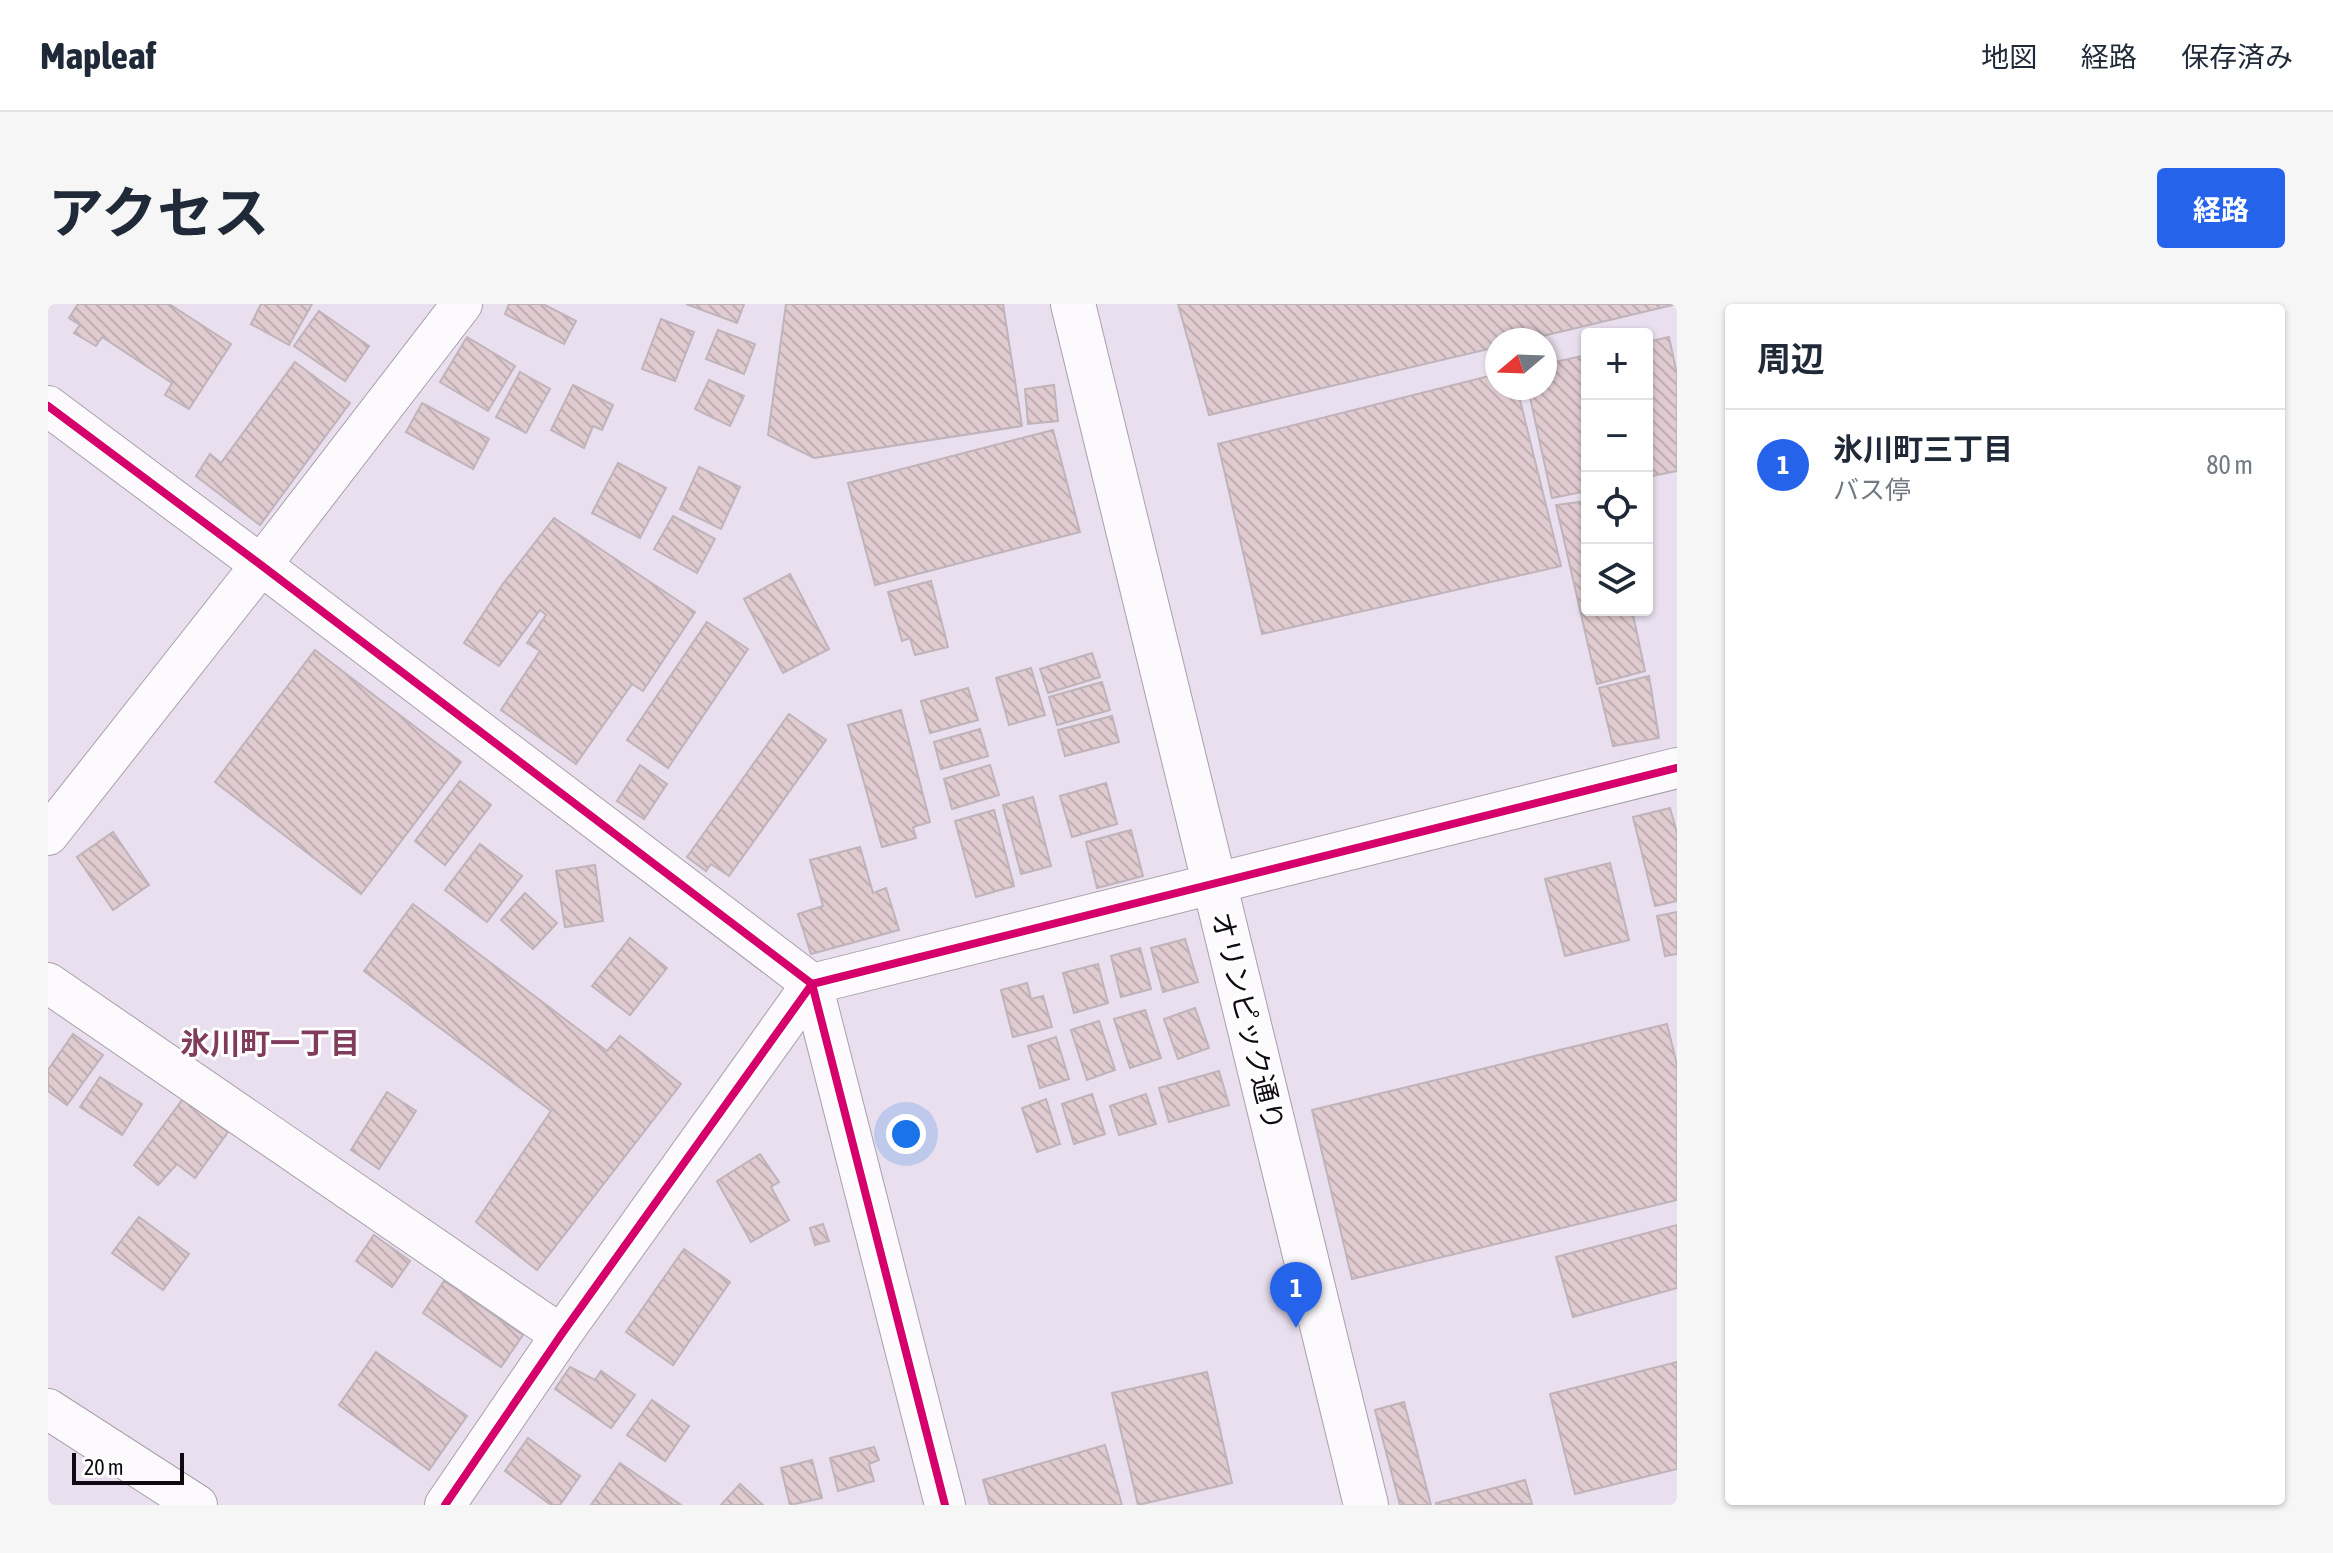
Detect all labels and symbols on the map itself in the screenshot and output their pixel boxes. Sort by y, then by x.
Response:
north arrow [1485,328,1557,400]
street label: オリンピック通り [1205,908,1291,1134]
district label: 氷川町一丁目 [180,1026,360,1060]
your location [886,1114,926,1154]
pin: 1 [1270,1262,1322,1328]
scale bar [72,1449,184,1485]

